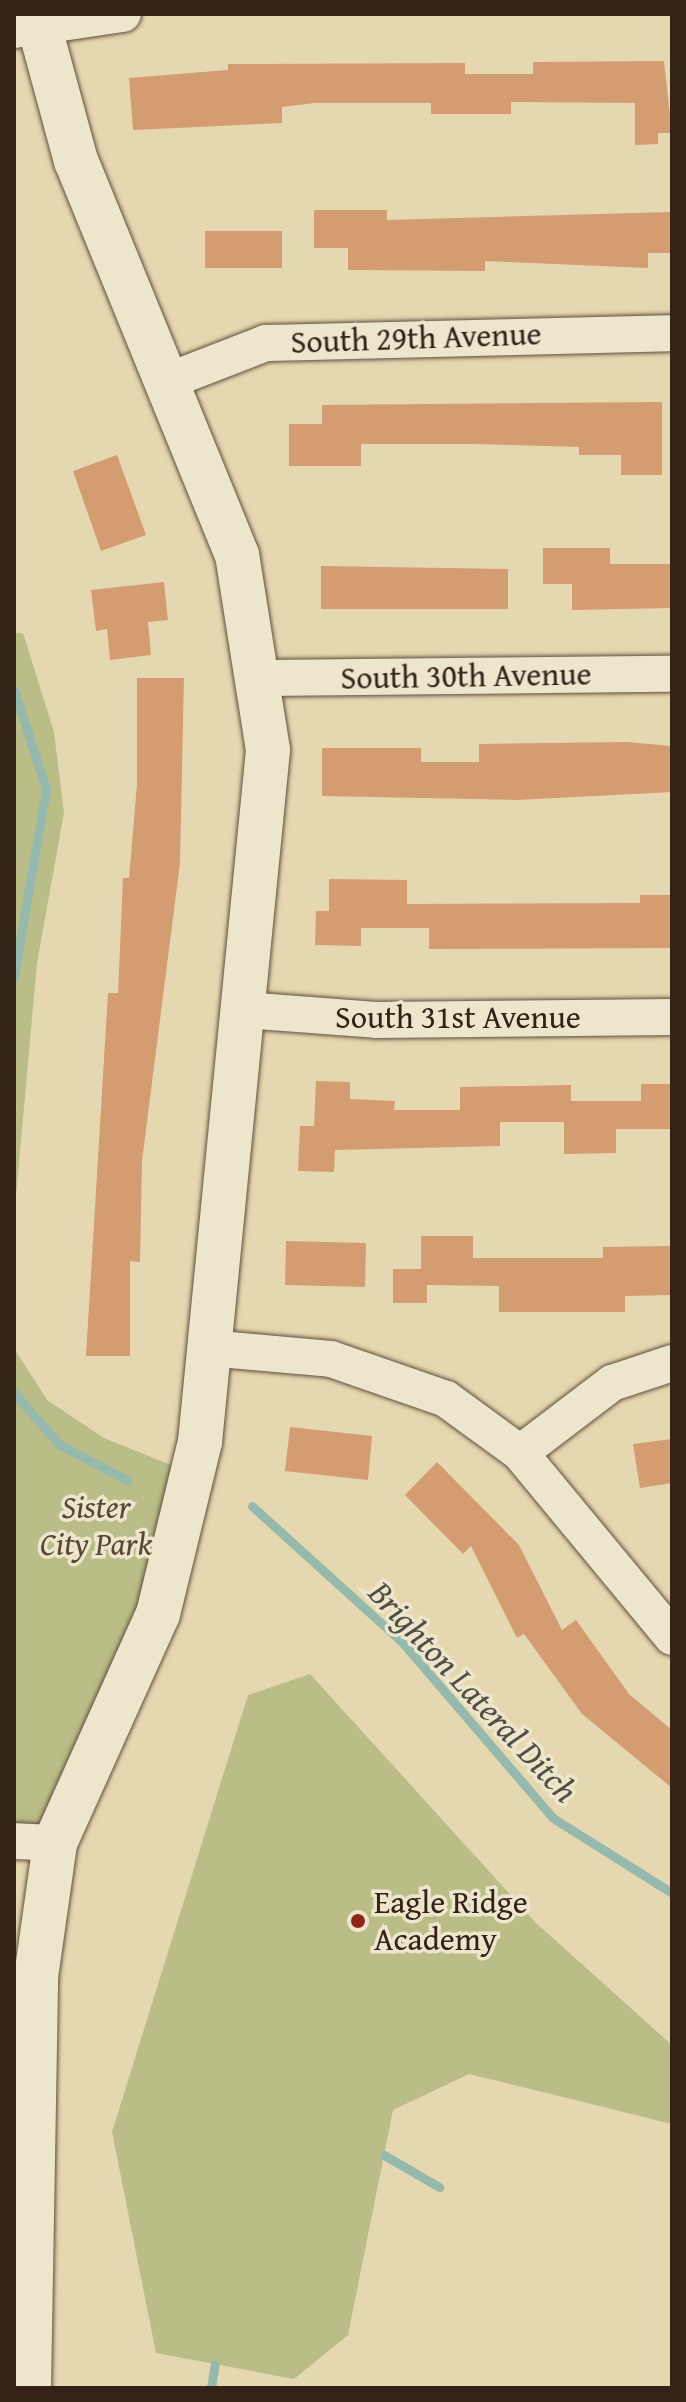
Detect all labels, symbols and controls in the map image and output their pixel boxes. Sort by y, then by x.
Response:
street label: South 29th Avenue [290,314,542,362]
street label: South 30th Avenue [340,655,592,697]
street label: South 31st Avenue [335,998,581,1036]
park label: Sister City Park [40,1489,152,1564]
water label: Brighton Lateral Ditch [361,1572,587,1810]
place label: Eagle Ridge Academy [374,1884,528,1959]
marker: Eagle Ridge Academy [349,1912,367,1930]

